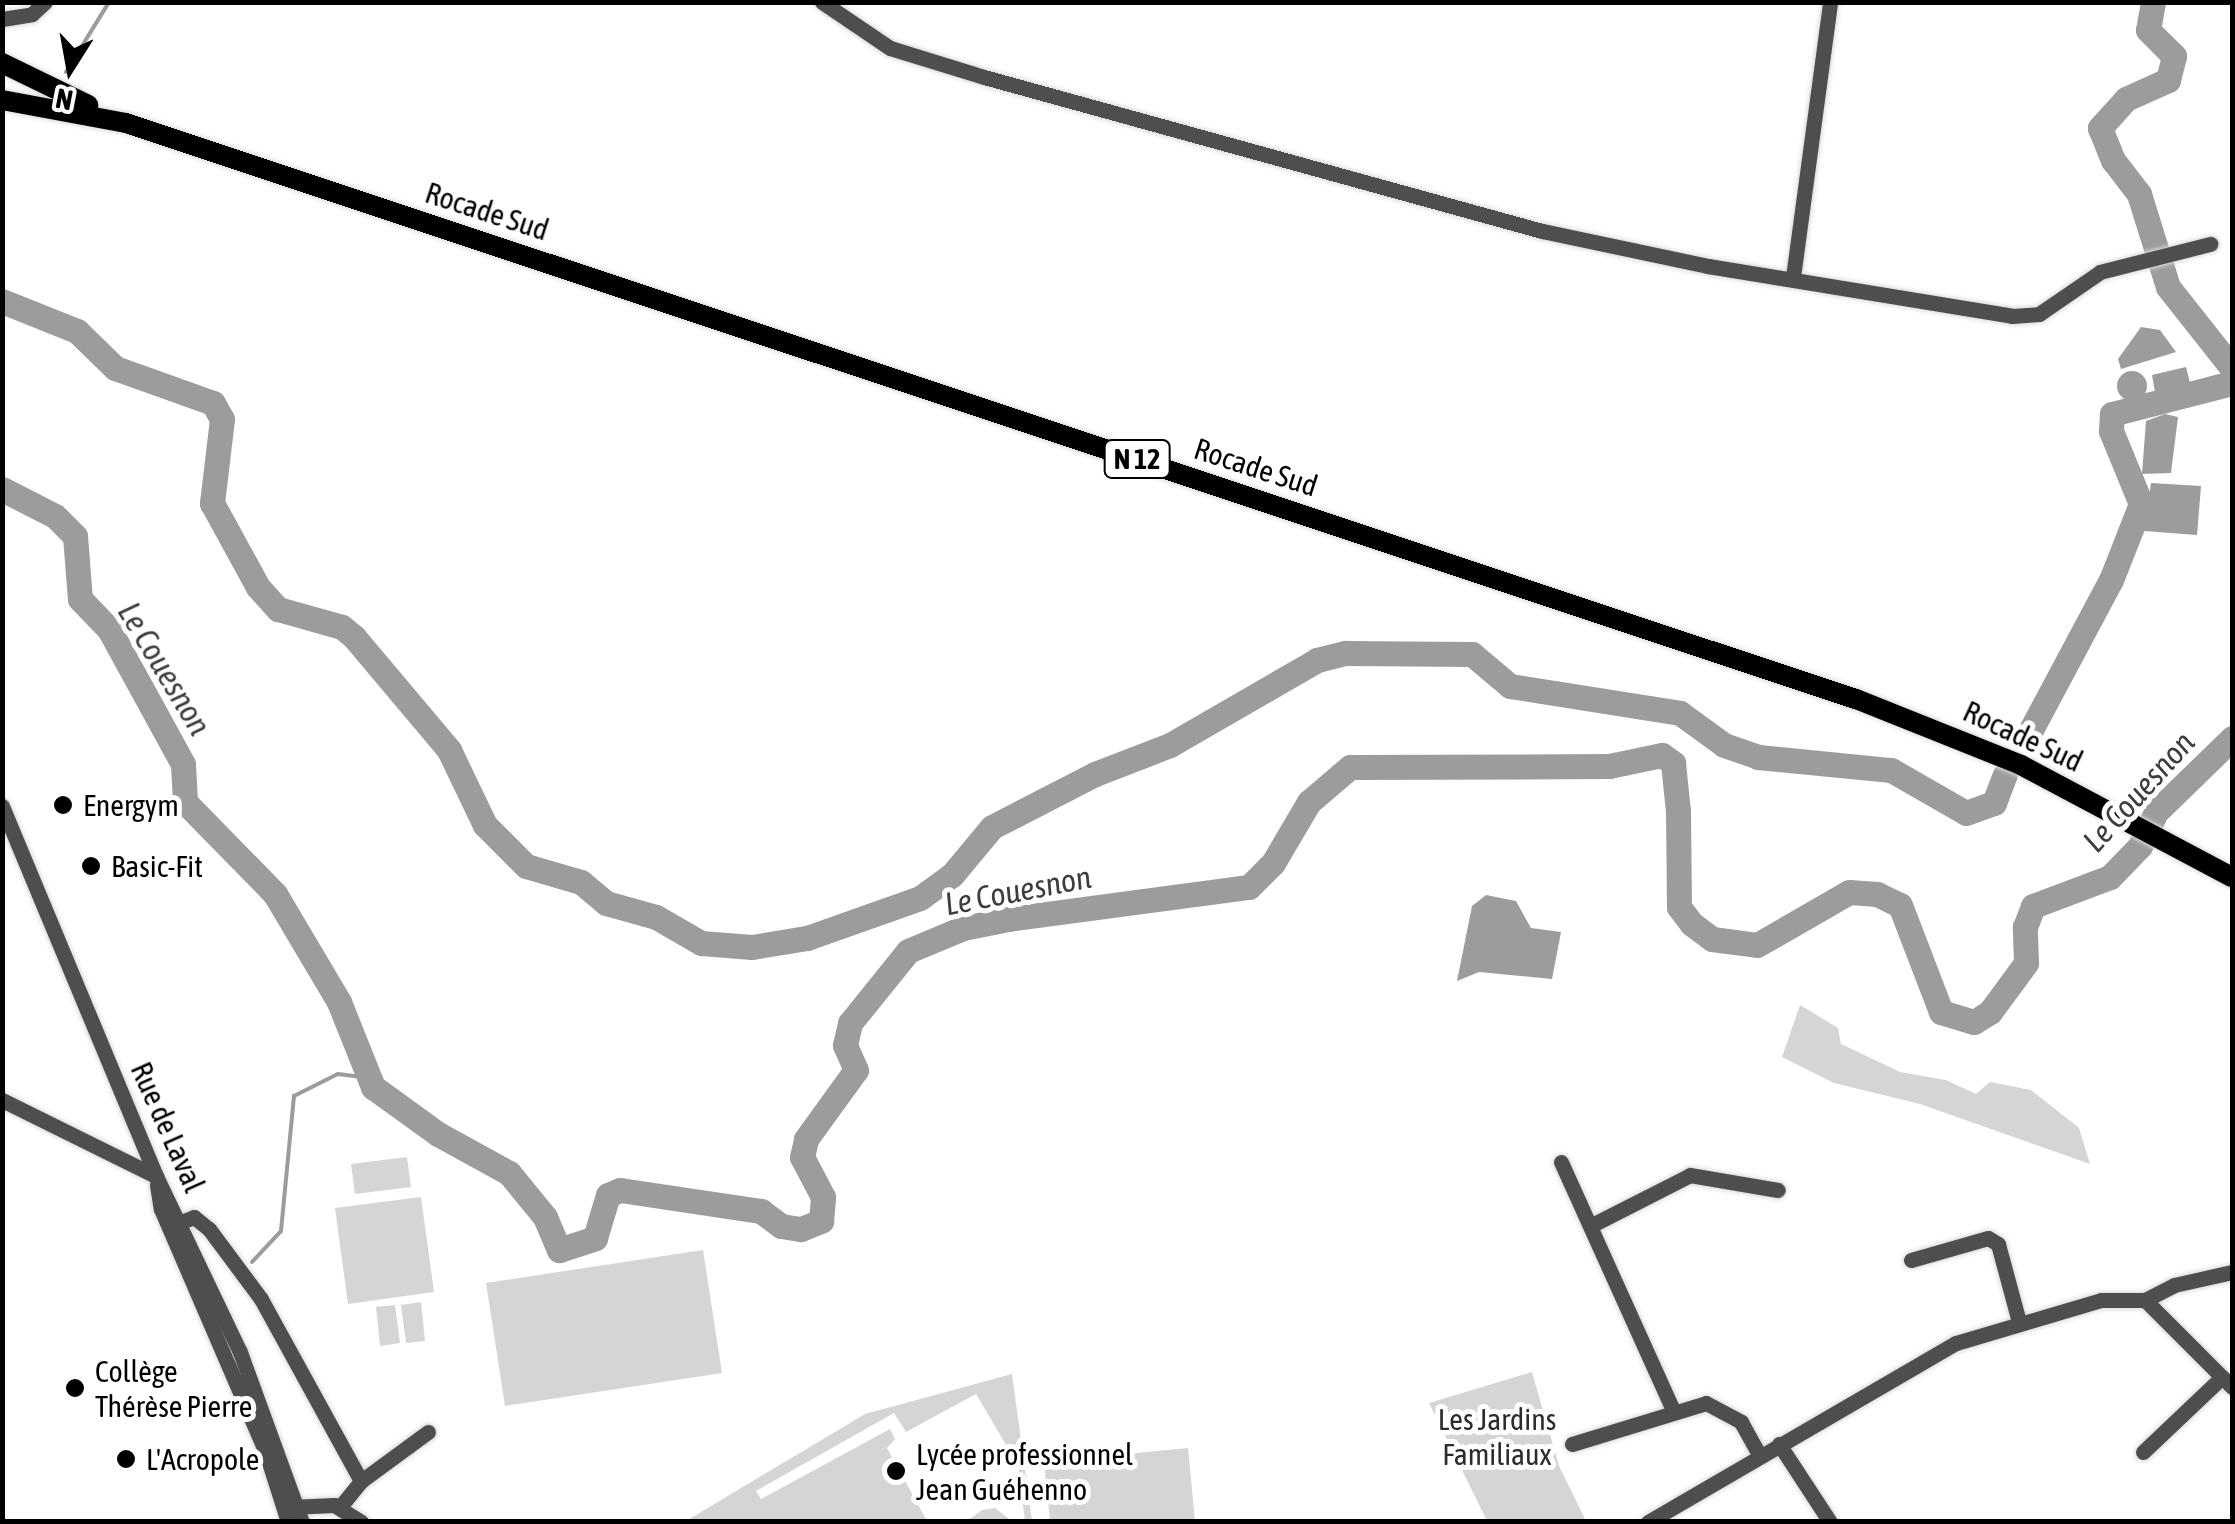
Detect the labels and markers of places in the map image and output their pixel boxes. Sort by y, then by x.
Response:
place label: Energym [83,787,179,823]
marker: Energym [52,794,74,816]
place label: Basic-Fit [111,848,203,884]
marker: Basic-Fit [80,855,102,877]
place label: Collège Thérèse Pierre [95,1353,252,1424]
marker: Collège Thérèse Pierre [64,1377,86,1399]
place label: Lycée professionnel Jean Guéhenno [916,1436,1133,1506]
place label: L'Acropole [146,1441,259,1477]
marker: L'Acropole [115,1448,137,1470]
marker: Lycée professionnel Jean Guéhenno [885,1460,907,1482]

